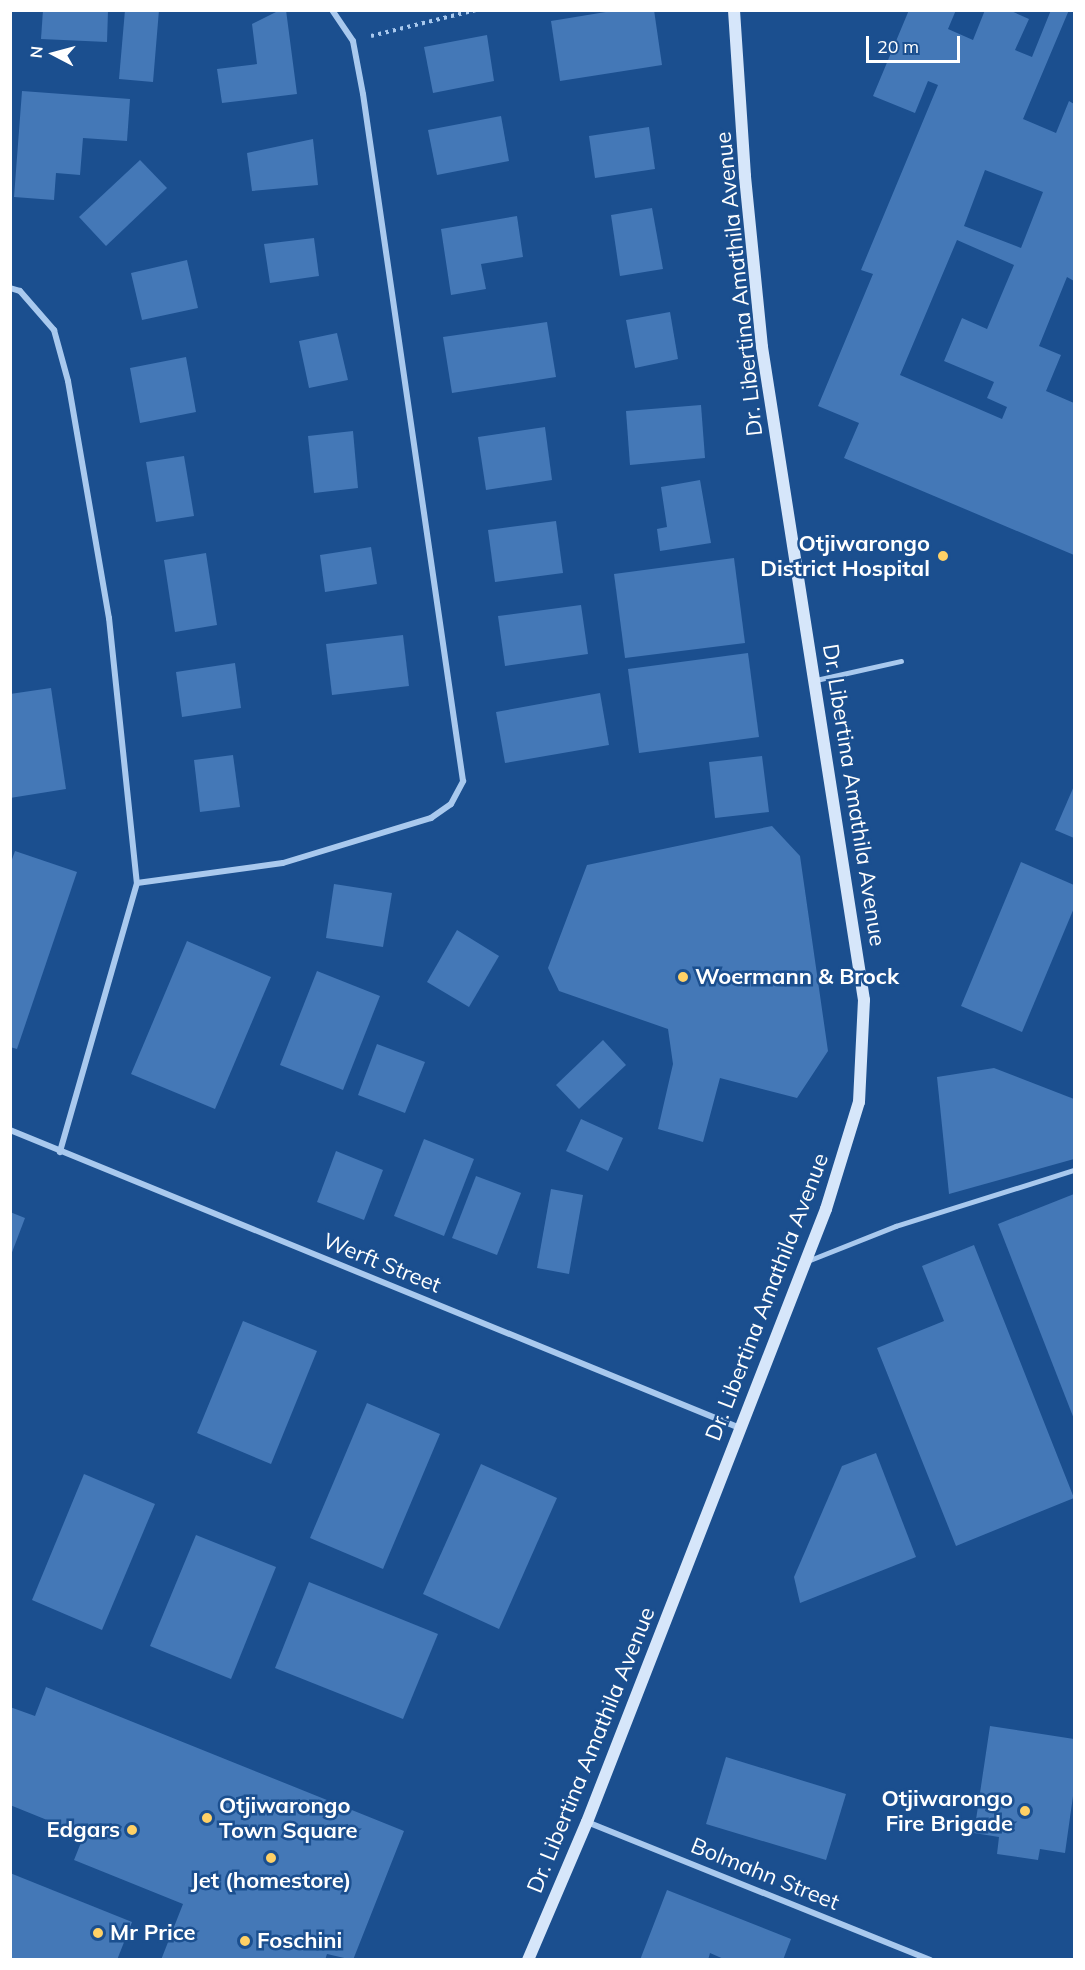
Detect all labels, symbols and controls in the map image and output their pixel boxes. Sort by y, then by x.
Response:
north arrow [24,24,84,84]
scale bar [869,24,964,62]
text: 20 m [877,35,919,58]
text: N [26,45,47,59]
street label: Dr. Libertina Amathila Avenue [710,131,768,437]
place label: Otjiwarongo District Hospital [760,530,930,582]
marker: Otjiwarongo District Hospital [934,547,952,565]
street label: Dr. Libertina Amathila Avenue [817,642,891,948]
place label: Woermann & Brock [695,964,899,990]
marker: Woermann & Brock [676,970,690,984]
street label: Dr. Libertina Amathila Avenue [700,1150,834,1444]
street label: Werft Street [319,1227,445,1299]
street label: Dr. Libertina Amathila Avenue [521,1603,661,1897]
place label: Otjiwarongo Fire Brigade [882,1785,1013,1837]
place label: Otjiwarongo Town Square [219,1792,358,1844]
marker: Otjiwarongo Fire Brigade [1018,1804,1032,1818]
marker: Otjiwarongo Town Square [200,1811,214,1825]
place label: Edgars [46,1817,120,1843]
marker: Edgars [125,1823,139,1837]
street label: Bolmahn Street [687,1832,843,1916]
marker: Jet (homestore) [264,1851,278,1865]
place label: Jet (homestore) [191,1868,351,1894]
place label: Mr Price [110,1920,196,1946]
marker: Mr Price [91,1926,105,1940]
place label: Foschini [257,1928,342,1954]
marker: Foschini [238,1934,252,1948]

